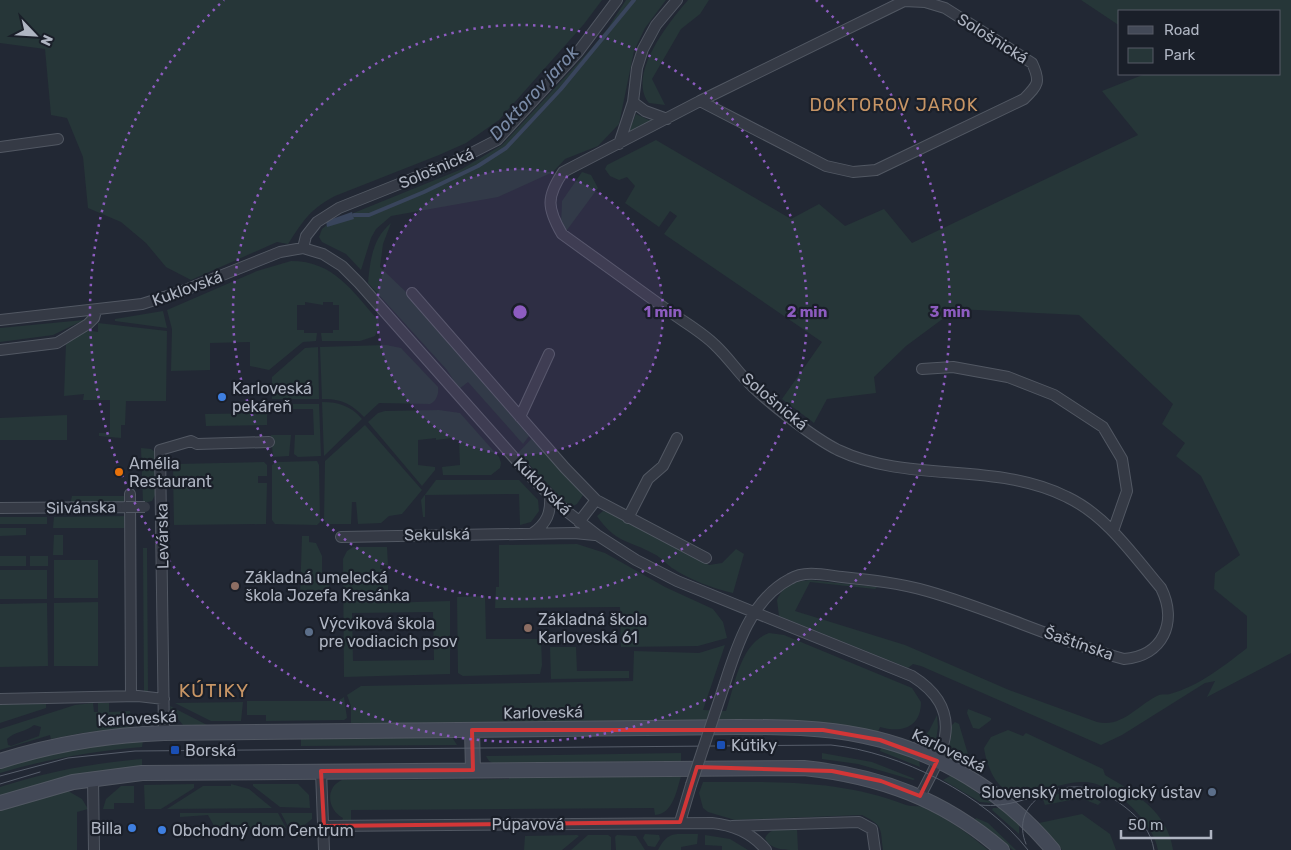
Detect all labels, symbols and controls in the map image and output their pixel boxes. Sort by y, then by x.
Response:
street label: Sološnická [954,9,1032,68]
north arrow [10,10,60,60]
legend [1118,10,1281,75]
text: Road [1164,21,1200,39]
text: N [36,32,56,48]
water label: Doktorov jarok [485,41,584,145]
text: Park [1164,46,1195,64]
district label: DOKTOROV JAROK [809,94,979,116]
street label: Sološnická [396,144,477,193]
street label: Kuklovská [149,267,225,310]
centre of rings [511,303,529,321]
text: 1 min [644,303,682,321]
text: 2 min [787,303,827,321]
text: 3 min [930,303,970,321]
street label: Sološnická [738,368,811,434]
place label: Karloveská pekáreň [232,379,312,416]
marker: Karloveská pekáreň [216,391,228,403]
place label: Amélia Restaurant [129,454,212,491]
street label: Kuklovská [510,454,575,519]
marker: Amélia Restaurant [113,466,125,478]
street label: Silvánska [46,497,116,518]
street label: Levárska [152,503,173,569]
street label: Sekulská [404,524,470,545]
place label: Základná umelecká škola Jozefa Kresánka [245,568,410,605]
marker: Základná umelecká škola Jozefa Kresánka [229,580,241,592]
place label: Základná škola Karloveská 61 [538,610,647,647]
place label: Výcviková škola pre vodiacich psov [319,614,458,651]
marker: Základná škola Karloveská 61 [522,622,534,634]
street label: Šaštínska [1042,622,1116,664]
marker: Výcviková škola pre vodiacich psov [303,626,315,638]
district label: KÚTIKY [179,679,249,702]
street label: Karloveská [503,702,583,723]
street label: Karloveská [97,707,177,730]
street label: Karloveská [909,724,989,776]
place label: Kútiky [731,736,777,755]
marker: Kútiky [715,739,727,751]
place label: Borská [185,741,236,760]
marker: Borská [169,744,181,756]
place label: Slovenský metrologický ústav [981,783,1202,802]
marker: Slovenský metrologický ústav [1206,786,1218,798]
scale bar [1121,808,1211,840]
street label: Púpavová [492,815,564,834]
text: 50 m [1128,816,1163,834]
place label: Billa [91,819,122,838]
place label: Obchodný dom Centrum [172,821,354,840]
marker: Billa [126,822,138,834]
marker: Obchodný dom Centrum [156,824,168,836]

